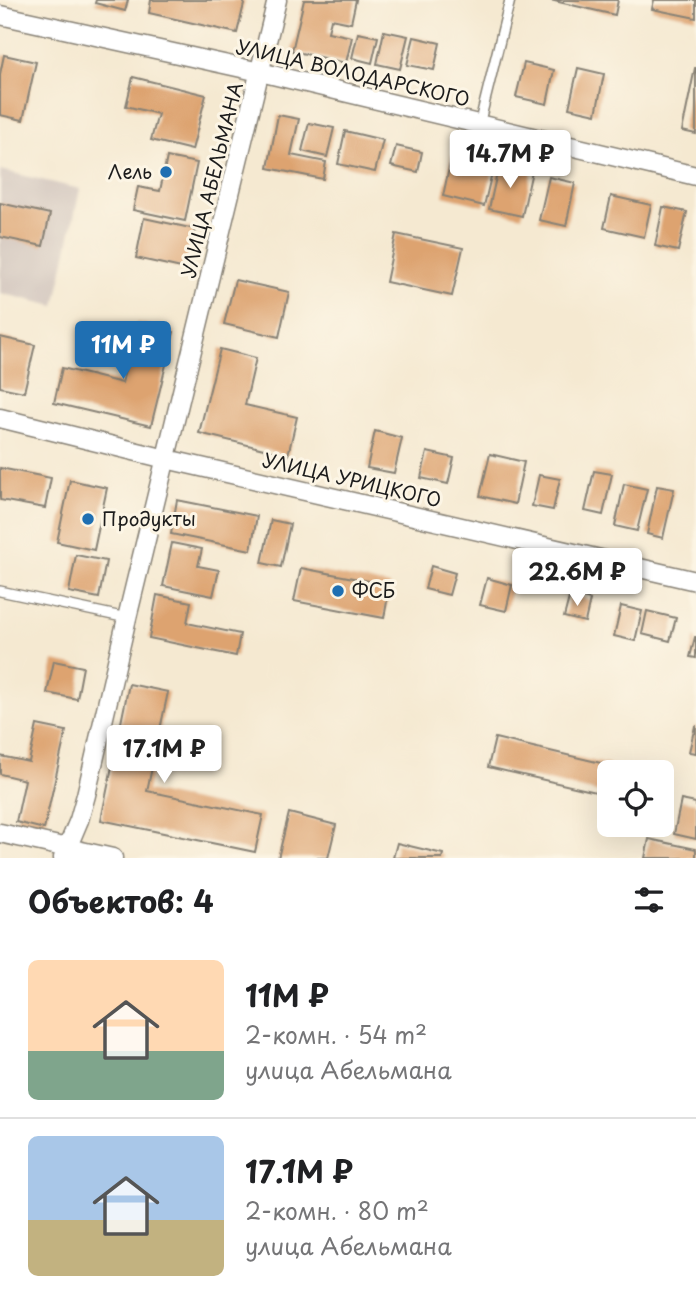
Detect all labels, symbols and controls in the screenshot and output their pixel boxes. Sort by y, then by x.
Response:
street label: УЛИЦА ВОЛОДАРСКОГО [234,32,473,113]
street label: УЛИЦА АБЕЛЬМАНА [173,79,249,281]
pin: 14.7M ₽ [445,130,575,190]
text: 14.7M ₽ [466,135,554,170]
place label: Лель [108,157,152,185]
marker: Лель [158,164,174,180]
pin: 11M ₽ [74,322,172,381]
text: 11M ₽ [91,326,155,361]
street label: УЛИЦА УРИЦКОГО [260,445,444,513]
place label: Продукты [102,504,196,532]
marker: Продукты [80,511,96,527]
pin: 22.6M ₽ [512,548,642,608]
text: 22.6M ₽ [528,553,626,588]
place label: ФСБ [352,576,395,604]
marker: ФСБ [330,583,346,599]
pin: 17.1M ₽ [99,726,229,785]
text: 17.1M ₽ [123,730,205,765]
map controls [597,760,674,837]
button: locate [597,760,674,837]
text: Объектов: 4 [28,878,214,923]
icon: filters [630,881,668,919]
text: 11M ₽ [245,972,329,1017]
icon: home [84,988,168,1072]
text: 2-комн. · 54 m² [245,1017,427,1052]
text: улица Абельмана [245,1052,452,1087]
text: 17.1M ₽ [245,1148,353,1193]
icon: home [84,1164,168,1248]
text: 2-комн. · 80 m² [245,1193,429,1228]
text: улица Абельмана [245,1228,452,1263]

